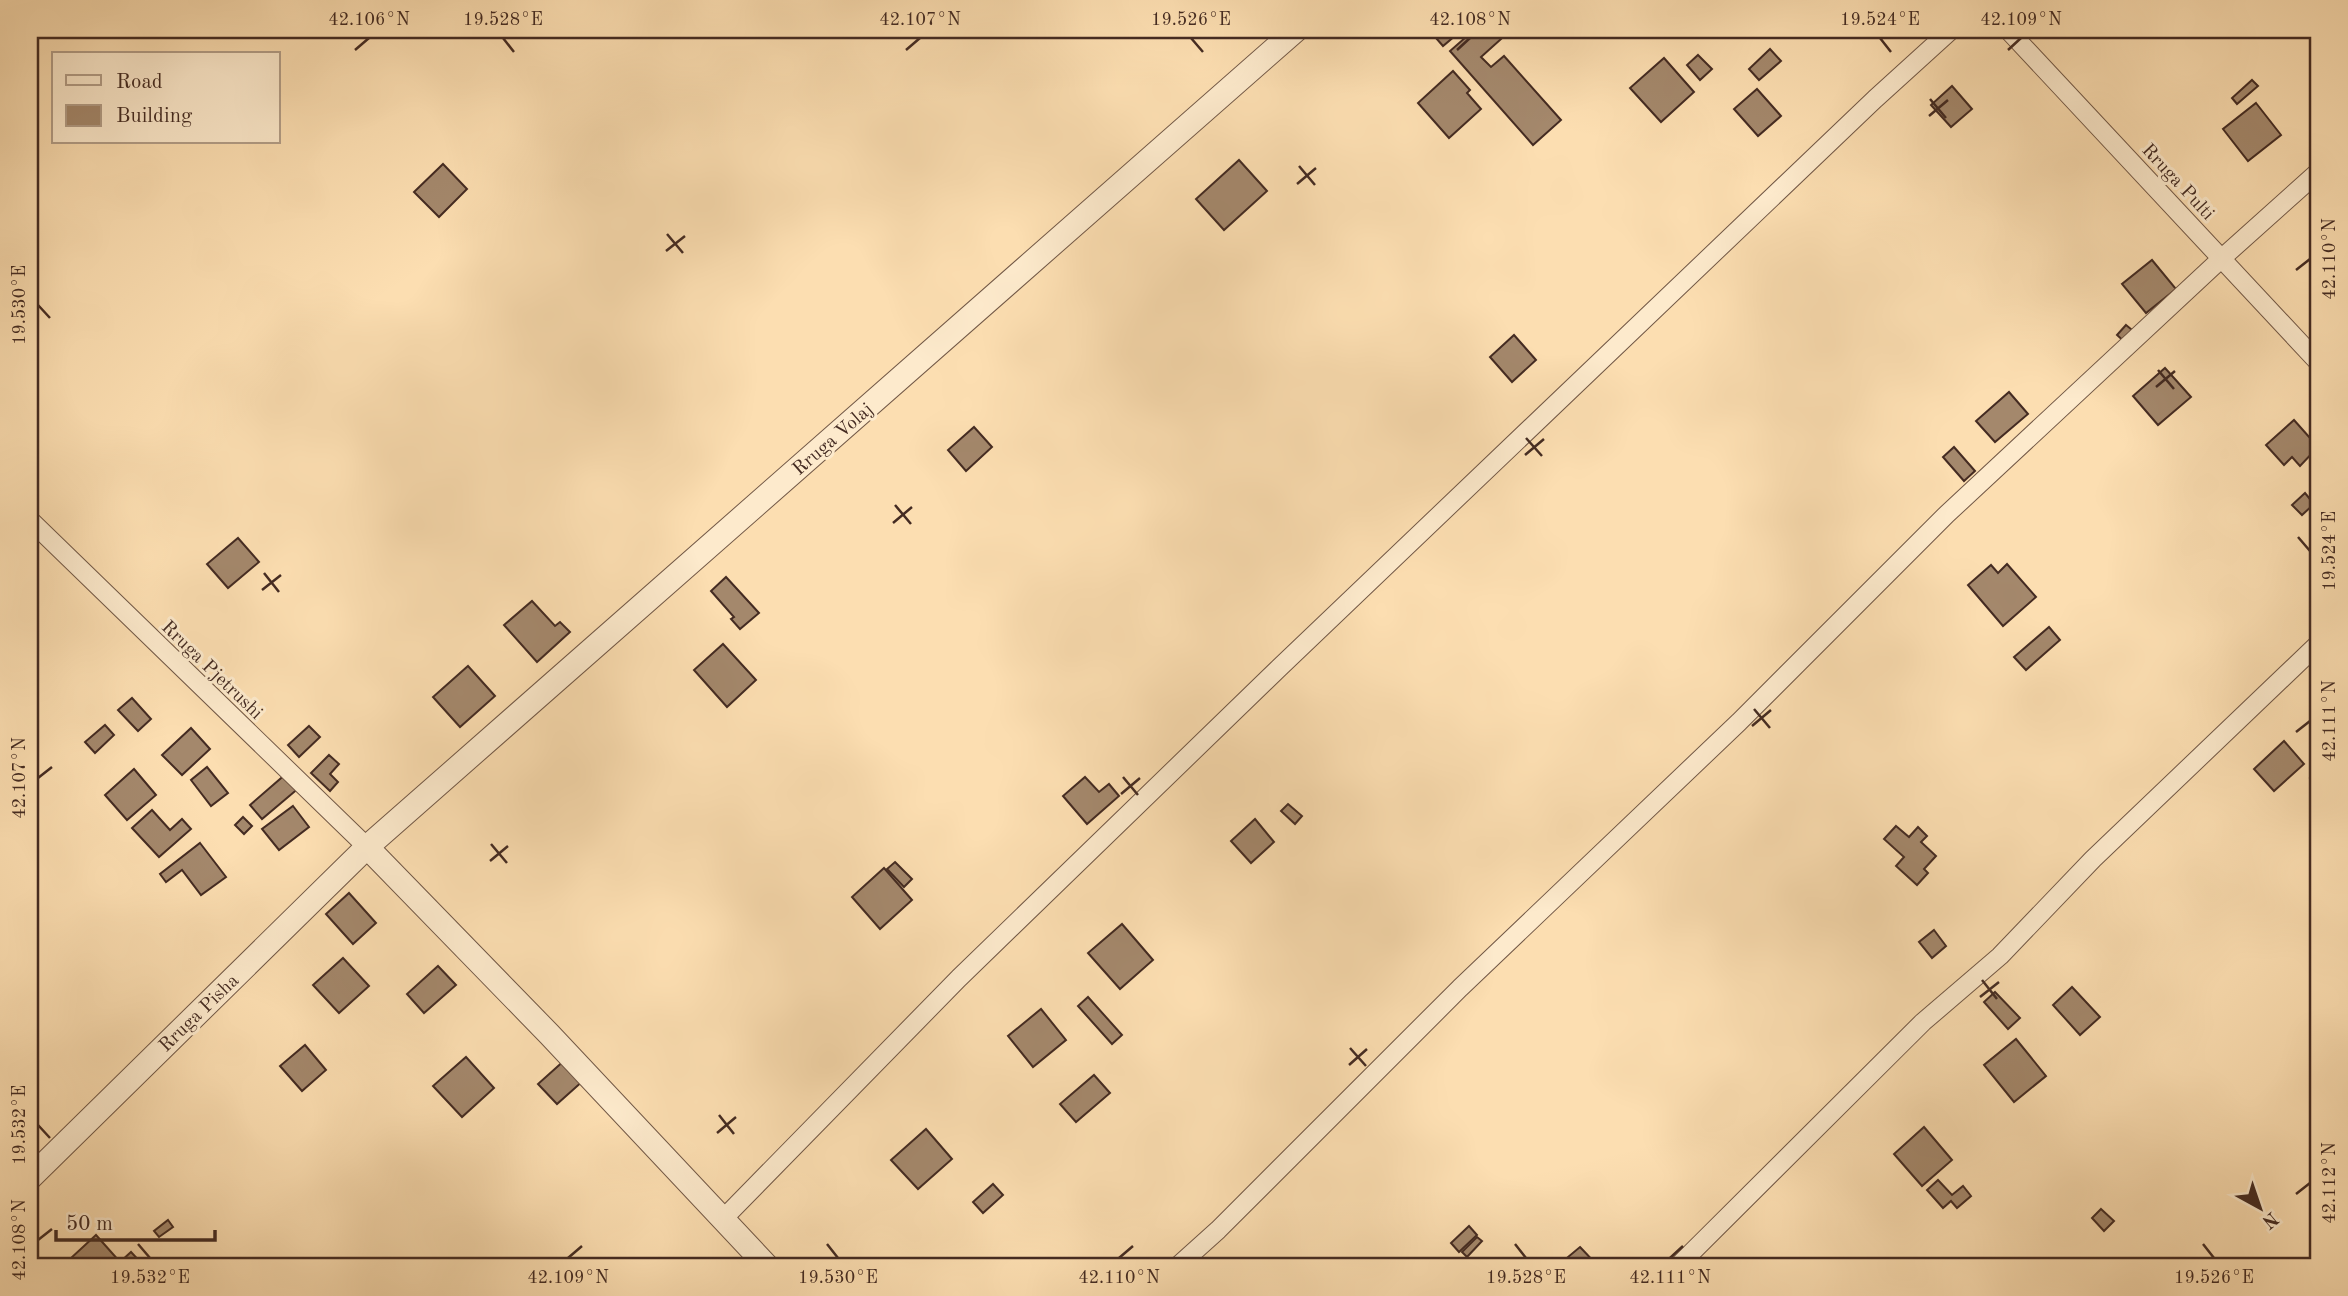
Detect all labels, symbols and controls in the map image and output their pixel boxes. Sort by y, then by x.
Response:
text: 42.106°N [328,11,410,29]
text: 19.528°E [463,11,543,29]
text: 42.107°N [879,11,961,29]
text: 19.526°E [1151,11,1231,29]
text: 42.108°N [1429,11,1511,29]
text: 19.524°E [1840,11,1920,29]
text: 42.109°N [1980,11,2062,29]
legend [52,52,280,144]
text: Road [116,72,163,93]
text: Building [116,106,193,127]
street label: Rruga Pulti [2137,141,2217,224]
text: 42.110°N [2321,218,2339,300]
text: 19.530°E [11,265,29,345]
street label: Rruga Volaj [790,400,877,480]
text: 19.524°E [2321,511,2339,591]
street label: Rruga Pjetrushi [157,618,266,724]
text: 42.111°N [2321,680,2339,762]
text: 42.107°N [11,737,29,819]
street label: Rruga Pisha [156,971,244,1056]
text: 19.532°E [11,1085,29,1165]
text: 42.112°N [2321,1142,2339,1224]
north arrow [2226,1174,2296,1244]
scale bar [56,1198,215,1242]
text: 42.108°N [11,1199,29,1281]
text: N [2257,1207,2281,1231]
text: 50 m [66,1214,113,1235]
text: 19.532°E [110,1269,190,1287]
text: 42.109°N [527,1269,609,1287]
text: 19.530°E [798,1269,878,1287]
text: 42.110°N [1078,1269,1160,1287]
text: 19.528°E [1486,1269,1566,1287]
text: 42.111°N [1629,1269,1711,1287]
text: 19.526°E [2174,1269,2254,1287]

